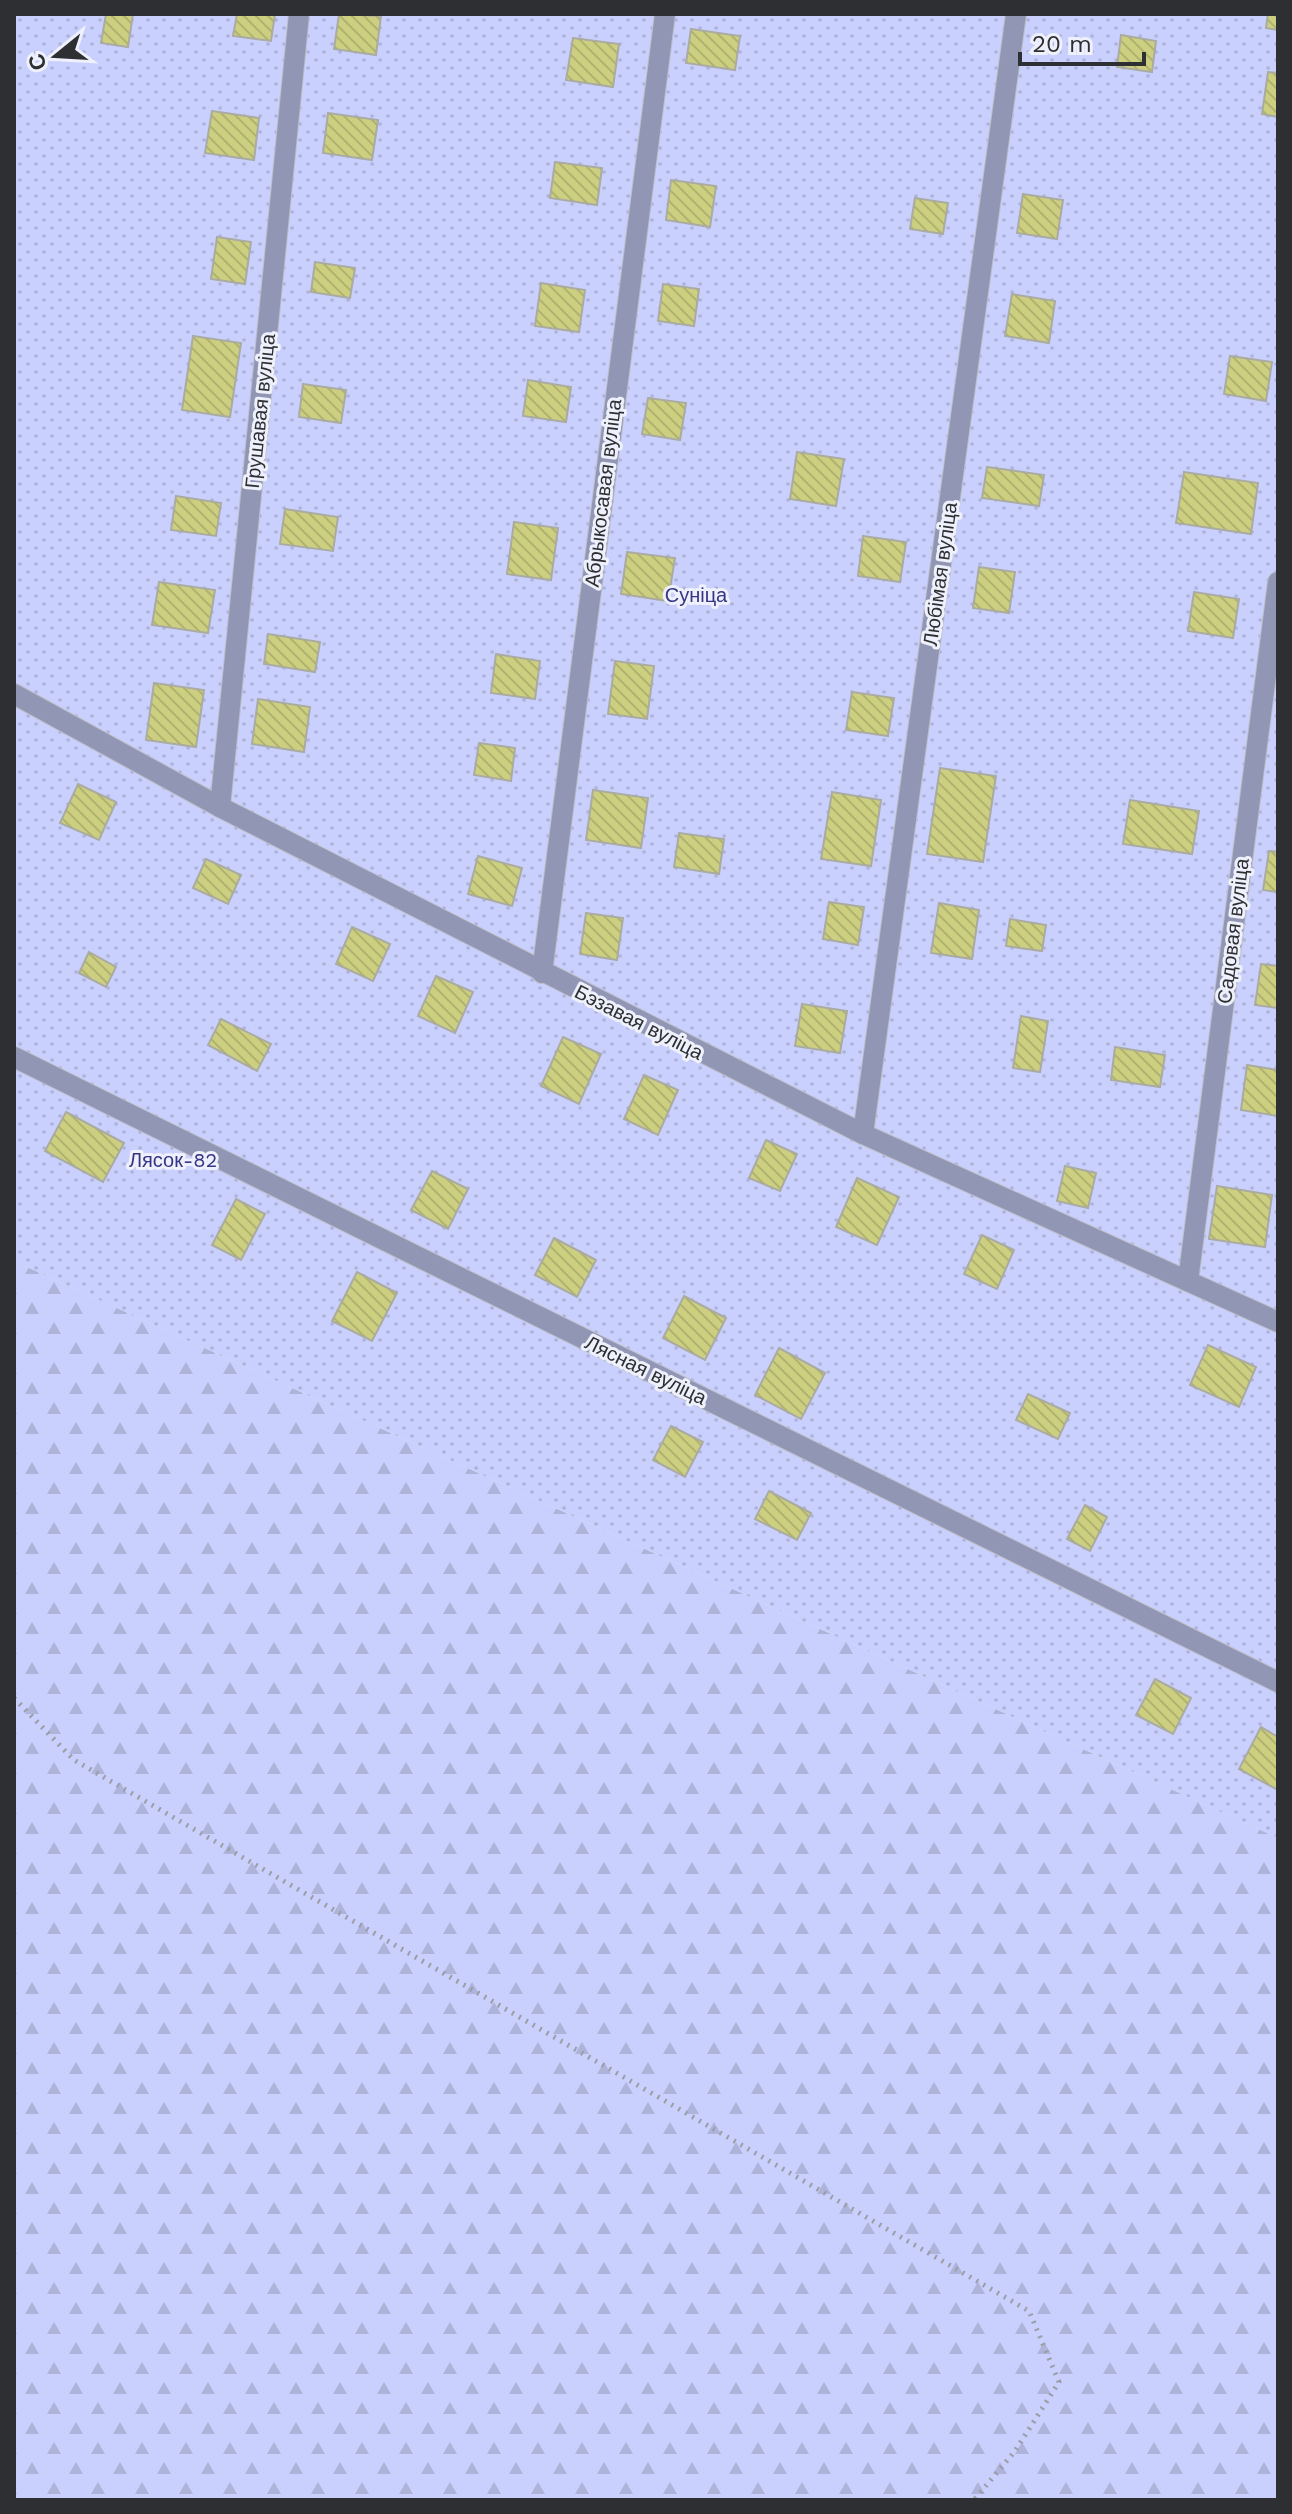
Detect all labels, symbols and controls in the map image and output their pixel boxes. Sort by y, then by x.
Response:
north arrow [16,16,96,96]
scale bar [1020,16,1144,66]
text: 20 m [1032,30,1092,58]
text: С [23,51,52,73]
street label: Грушавая вуліца [240,332,280,490]
street label: Абрыкосавая вуліца [580,397,627,588]
street label: Любімая вуліца [918,500,962,647]
park label: Суніца [665,583,728,607]
street label: Садовая вуліца [1212,856,1254,1005]
street label: Бэзавая вуліца [571,979,708,1065]
park label: Лясок-82 [129,1148,217,1172]
street label: Лясная вуліца [581,1330,711,1410]

